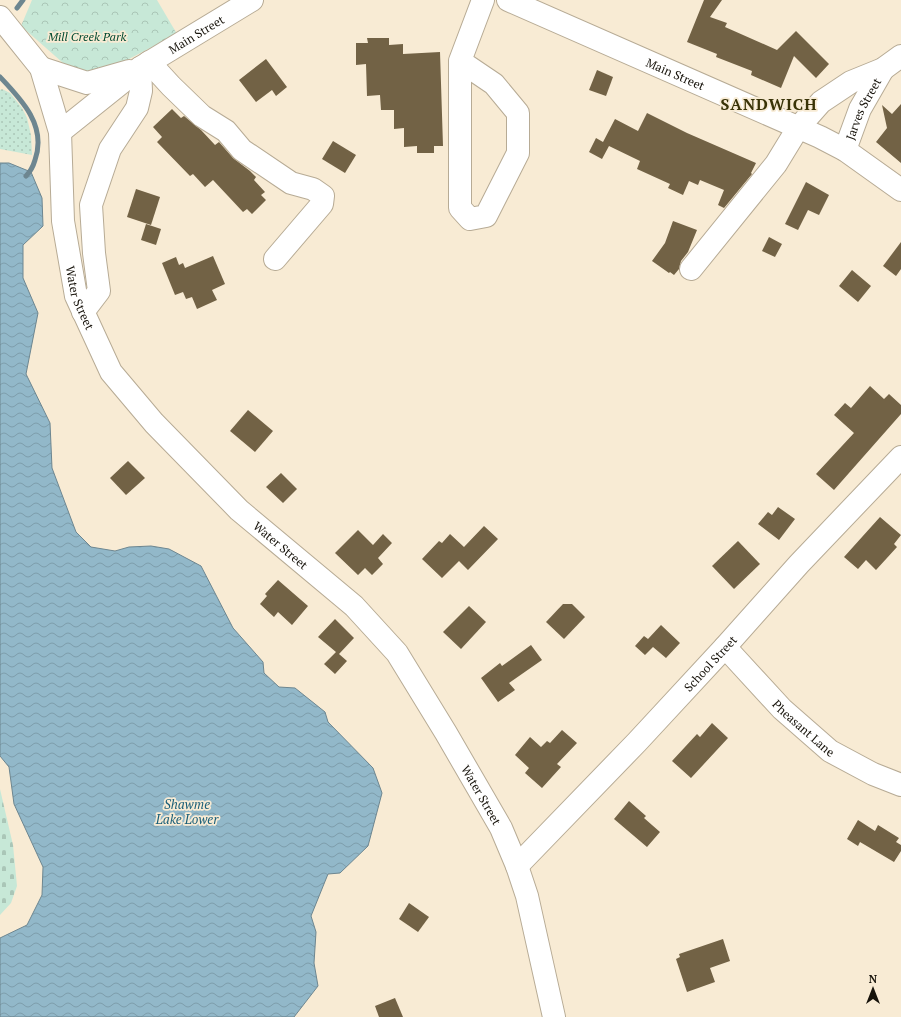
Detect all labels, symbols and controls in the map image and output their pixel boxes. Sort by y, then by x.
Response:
street label: Main Street [166,11,227,57]
park label: Mill Creek Park [47,29,127,44]
street label: Main Street [644,54,708,93]
street label: Jarves Street [842,75,884,142]
district label: SANDWICH [720,93,818,115]
street label: Water Street [63,265,98,332]
street label: Water Street [251,518,312,572]
street label: School Street [680,632,740,694]
street label: Pheasant Lane [770,696,837,759]
street label: Water Street [459,762,505,828]
water label: Shawme Lake Lower [155,795,219,828]
north arrow [853,969,893,1009]
text: N [869,972,878,986]

